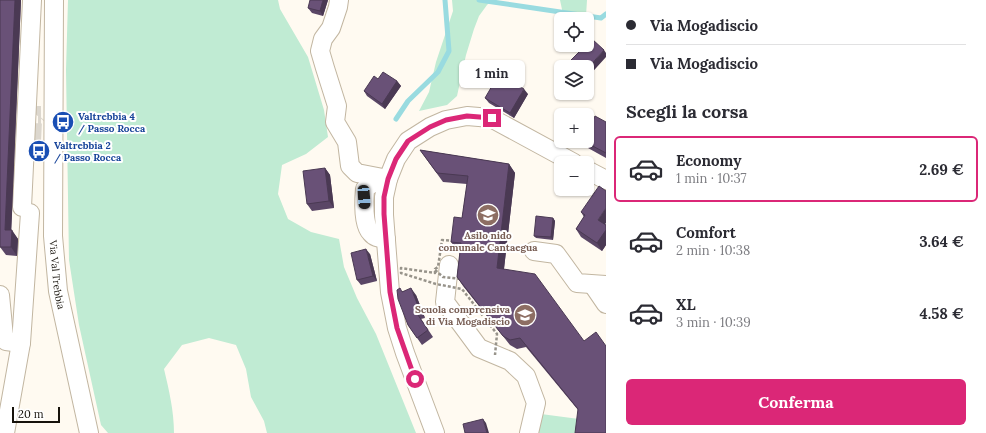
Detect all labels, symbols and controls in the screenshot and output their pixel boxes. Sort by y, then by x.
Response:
map controls [554,12,594,196]
button: locate [554,12,594,52]
text: Via Mogadiscio [650,16,758,35]
text: Via Mogadiscio [650,54,758,73]
callout: 1 min [459,60,525,88]
button: layers [554,60,594,100]
text: 1 min [475,65,509,82]
text: Scegli la corsa [626,100,748,123]
button: + [554,108,594,148]
bus stop icon: Valtrebbia 4 / Passo Rocca [50,109,76,135]
route end [483,109,501,127]
place label: Valtrebbia 4 / Passo Rocca [78,110,146,135]
bus stop icon: Valtrebbia 2 / Passo Rocca [26,138,52,164]
place label: Valtrebbia 2 / Passo Rocca [54,139,122,164]
icon: car [628,151,664,187]
text: Economy [676,151,741,170]
button: − [554,156,594,196]
text: 2.69 € [919,160,964,179]
text: 1 min · 10:37 [676,170,746,187]
car [357,185,371,209]
school or university icon: Asilo nido comunale Cantaegua [475,202,501,228]
icon: car [628,223,664,259]
text: Comfort [676,223,736,242]
place label: Asilo nido comunale Cantaegua [438,229,538,254]
text: 3.64 € [919,232,964,251]
street label: Via Val Trebbia [47,239,68,310]
text: 2 min · 10:38 [676,242,750,259]
icon: car [628,295,664,331]
text: XL [676,295,696,314]
school or university icon: Scuola comprensiva di Via Mogadiscio [512,302,538,328]
place label: Scuola comprensiva di Via Mogadiscio [415,303,511,328]
text: 4.58 € [920,304,964,323]
text: 3 min · 10:39 [676,314,751,331]
route start [406,370,424,388]
button: Conferma [626,379,966,425]
scale bar [12,405,60,424]
text: 20 m [18,407,43,421]

